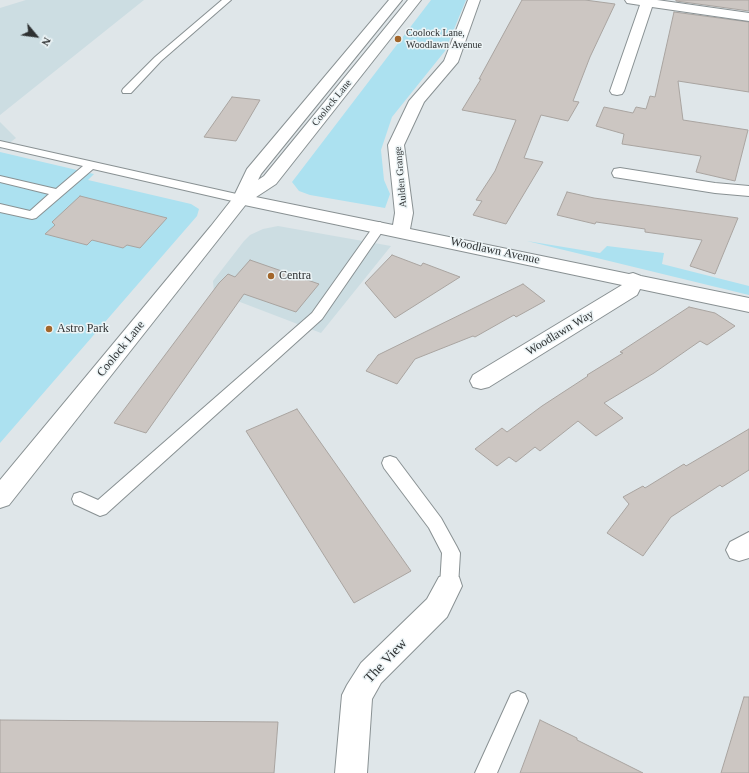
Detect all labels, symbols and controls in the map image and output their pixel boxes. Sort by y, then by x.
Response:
north arrow [16,16,56,56]
place label: Coolock Lane, Woodlawn Avenue [406,27,482,50]
marker: Coolock Lane, Woodlawn Avenue [393,34,403,44]
text: N [39,35,54,48]
street label: Coolock Lane [310,77,354,129]
street label: Aulden Grange [392,146,410,208]
street label: Woodlawn Avenue [449,234,541,268]
place label: Centra [279,269,311,283]
marker: Centra [266,271,276,281]
street label: Woodlawn Way [524,307,596,359]
street label: Coolock Lane [94,318,148,380]
place label: Astro Park [57,322,109,336]
marker: Astro Park [44,324,54,334]
street label: The View [361,635,411,687]

